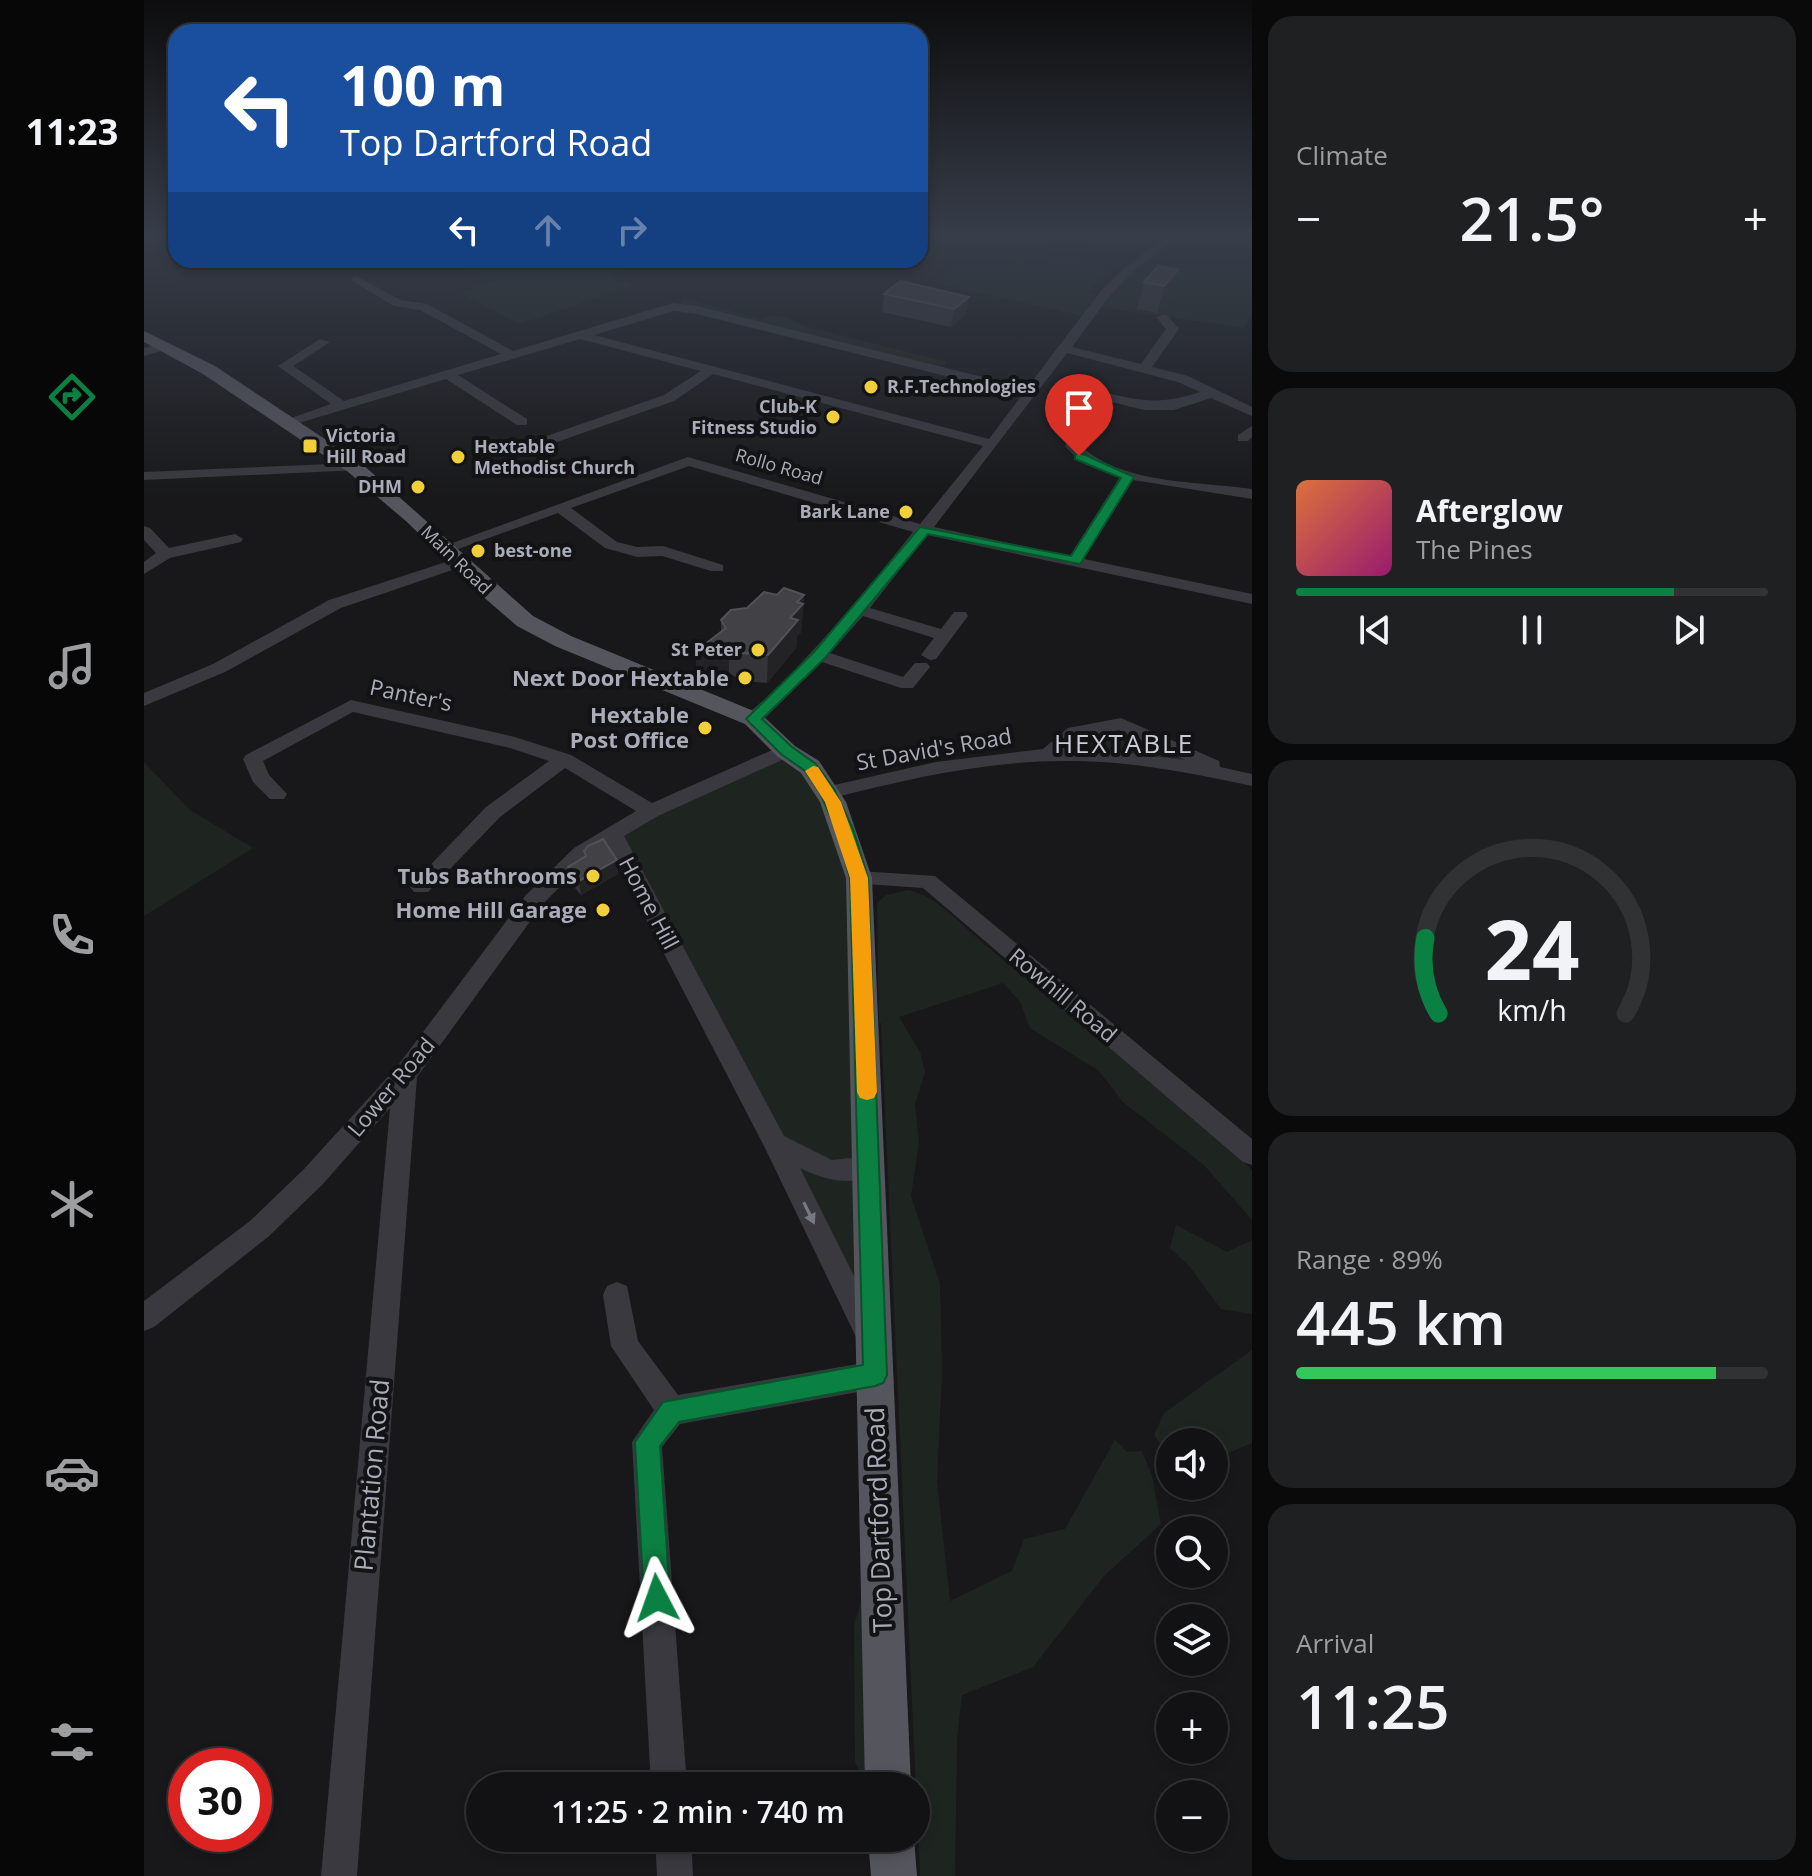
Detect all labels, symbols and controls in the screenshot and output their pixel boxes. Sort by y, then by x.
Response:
text: 100 m [340,46,506,122]
icon: left [208,56,312,160]
text: 11:23 [26,107,118,156]
text: Top Dartford Road [340,118,652,167]
text: Climate [1296,137,1388,173]
text: 21.5° [1459,177,1605,259]
text: − [1296,188,1321,248]
text: + [1743,188,1768,248]
icon: left [442,208,486,252]
icon: ahead [526,208,570,252]
icon: right [610,208,654,252]
icon: directions [44,369,100,425]
place label: R.F.Technologies [887,374,1036,398]
pin [1045,374,1113,456]
marker: R.F.Technologies [862,378,880,396]
icon: arrive [1057,386,1101,430]
place label: Club-K Fitness Studio [691,394,817,439]
marker: Club-K Fitness Studio [824,408,842,426]
place label: Victoria Hill Road [326,423,406,468]
place label: Hextable Methodist Church [474,434,635,479]
marker: Victoria Hill Road [301,437,319,455]
street label: Rollo Road [733,442,826,490]
marker: Hextable Methodist Church [449,448,467,466]
place label: DHM [358,474,402,498]
marker: DHM [409,478,427,496]
text: Afterglow [1416,490,1563,531]
place label: Bark Lane [800,499,890,523]
marker: Bark Lane [897,503,915,521]
street label: Main Road [416,520,497,599]
text: The Pines [1416,531,1533,567]
place label: best-one [494,538,572,562]
marker: best-one [469,542,487,560]
icon: previous [1353,608,1397,652]
icon: pause [1510,608,1554,652]
icon: next [1667,608,1711,652]
place label: St Peter [671,637,742,661]
icon: music [44,638,100,694]
marker: St Peter [749,641,767,659]
place label: Next Door Hextable [512,662,729,692]
marker: Next Door Hextable [736,669,754,687]
street label: Panter's [367,671,455,717]
place label: Hextable Post Office [570,699,689,754]
marker: Hextable Post Office [696,719,714,737]
street label: St David's Road [854,720,1014,776]
district label: HEXTABLE [1054,725,1194,761]
street label: Home Hill [613,851,687,954]
place label: Tubs Bathrooms [397,860,577,890]
marker: Tubs Bathrooms [584,867,602,885]
text: 24 [1484,891,1580,1004]
place label: Home Hill Garage [396,894,587,924]
marker: Home Hill Garage [594,901,612,919]
icon: phone [44,907,100,963]
street label: Rowhill Road [1003,940,1124,1048]
text: km/h [1497,990,1567,1029]
street label: Lower Road [340,1030,441,1142]
icon: climate [44,1176,100,1232]
one-way arrow [803,1202,816,1225]
text: Range · 89% [1296,1241,1443,1277]
text: 445 km [1296,1281,1506,1363]
street label: Plantation Road [345,1377,397,1572]
street label: Top Dartford Road [856,1407,900,1633]
map controls [1156,1428,1228,1852]
button: sound [1156,1428,1228,1500]
icon: car [44,1445,100,1501]
button: search [1156,1516,1228,1588]
position arrow [615,1556,699,1640]
button: layers [1156,1604,1228,1676]
text: Arrival [1296,1625,1374,1661]
text: 11:25 [1296,1665,1450,1747]
button: + [1156,1692,1228,1764]
icon: filters [44,1714,100,1770]
speed limit sign: 30 [168,1748,272,1852]
button: − [1156,1780,1228,1852]
text: 11:25 · 2 min · 740 m [551,1791,845,1832]

